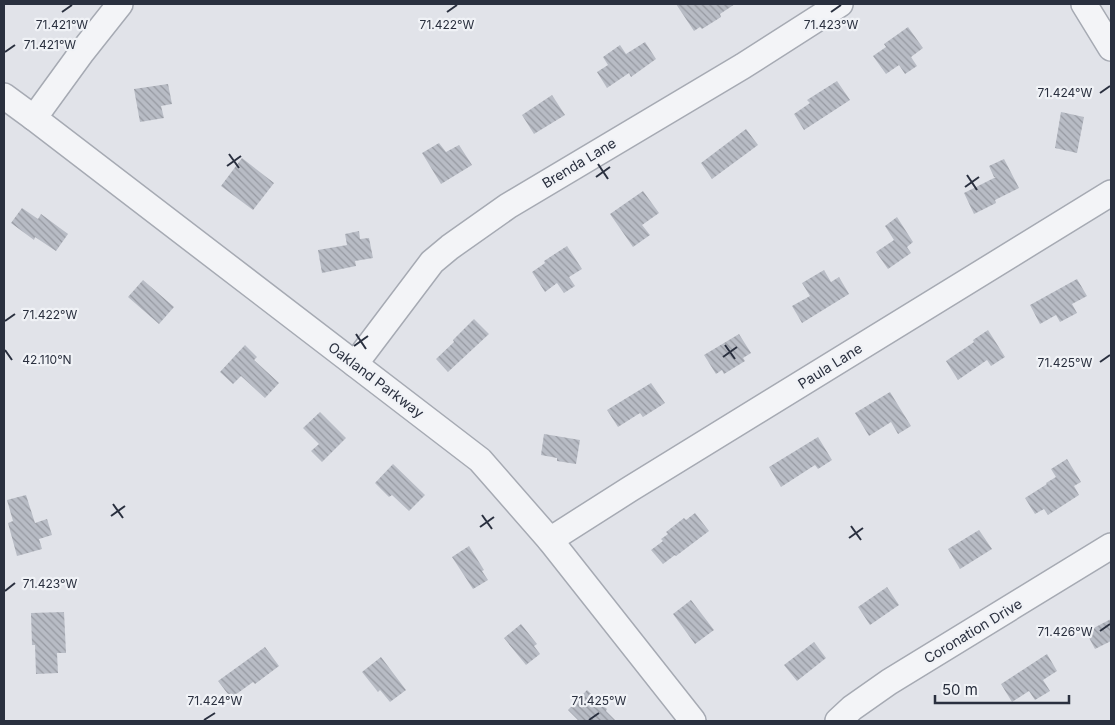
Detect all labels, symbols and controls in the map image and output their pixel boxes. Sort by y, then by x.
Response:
text: 71.421°W [36,17,88,32]
text: 71.422°W [420,17,475,32]
text: 71.423°W [804,17,859,32]
text: 71.421°W [24,37,76,52]
text: 71.424°W [1038,85,1093,100]
street label: Brenda Lane [539,134,619,191]
text: 71.422°W [23,307,78,322]
street label: Oakland Parkway [325,338,428,421]
street label: Paula Lane [794,339,865,392]
text: 42.110°N [22,352,72,367]
text: 71.425°W [1038,355,1093,370]
text: 71.423°W [23,576,78,591]
street label: Coronation Drive [921,595,1025,667]
text: 71.426°W [1038,624,1093,639]
scale bar [935,672,1069,704]
text: 50 m [942,680,978,699]
text: 71.424°W [188,693,243,708]
text: 71.425°W [572,693,627,708]

